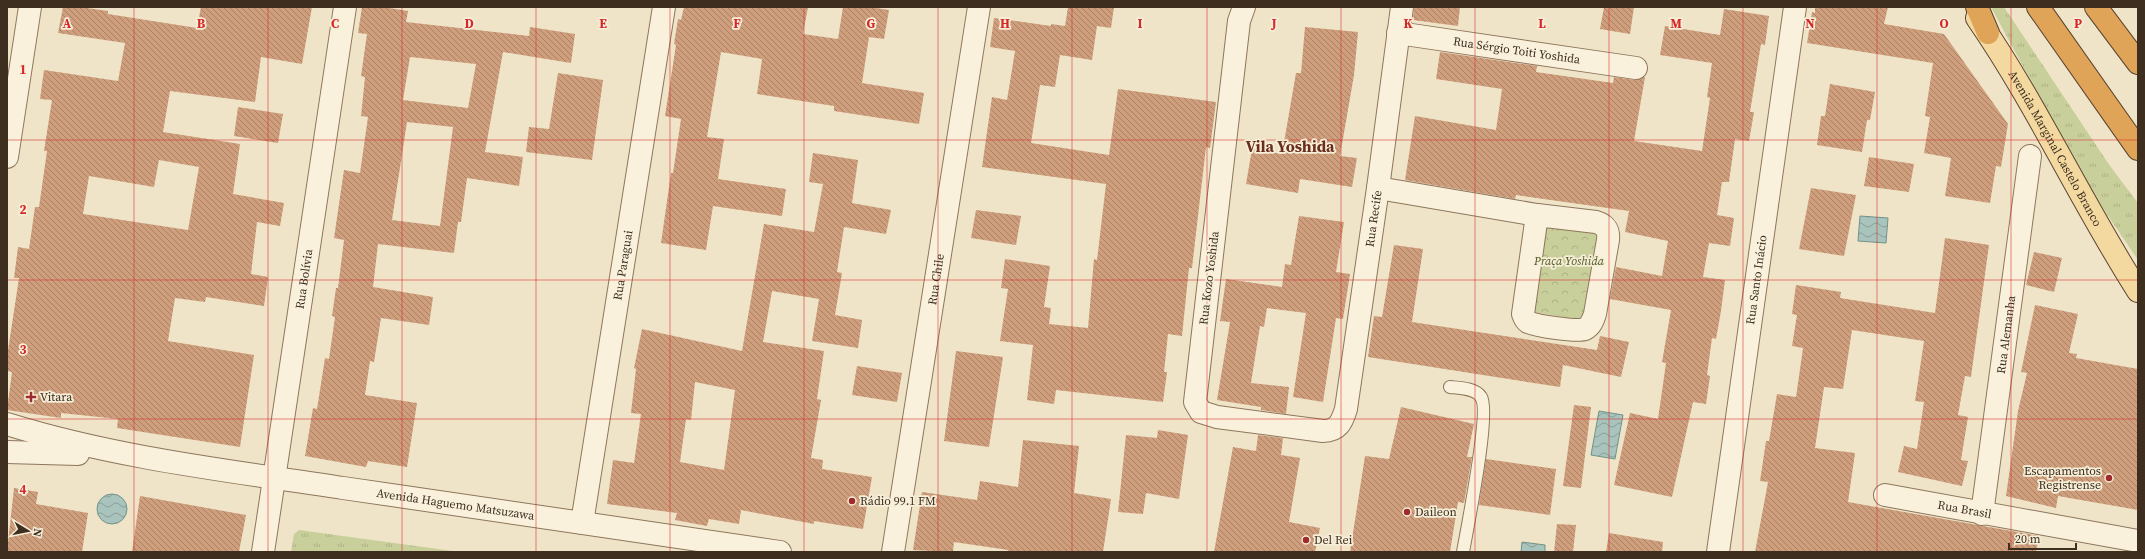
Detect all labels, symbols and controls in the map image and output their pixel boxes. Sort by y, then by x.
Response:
text: A [63,15,72,32]
text: B [197,15,206,32]
text: C [331,15,339,32]
text: D [464,15,474,32]
text: E [599,15,607,32]
text: F [733,15,741,32]
text: G [867,15,876,32]
text: H [1000,15,1010,32]
text: I [1137,15,1143,32]
text: J [1270,15,1277,32]
text: K [1403,15,1413,32]
text: L [1538,15,1546,32]
text: M [1670,15,1682,32]
text: N [1805,15,1815,32]
text: O [1939,15,1949,32]
text: P [2074,15,2082,32]
street label: Rua Sérgio Toiti Yoshida [1452,33,1582,68]
text: 1 [19,61,27,78]
street label: Avenida Marginal Castelo Branco [2005,67,2106,230]
district label: Vila Yoshida [1245,135,1335,157]
street label: Rua Recife [1362,189,1386,248]
text: 2 [19,201,27,218]
street label: Rua Paraguai [610,229,636,301]
street label: Rua Kozo Yoshida [1195,229,1223,326]
street label: Rua Santo Inácio [1742,234,1771,325]
street label: Rua Bolívia [292,247,317,310]
street label: Rua Chile [924,253,948,306]
park label: Praça Yoshida [1533,253,1605,269]
street label: Rua Alemanha [1993,294,2019,375]
text: 3 [19,341,27,358]
place label: Vitara [40,389,73,405]
marker: Vitara [25,391,37,403]
place label: Escapamentos Registrense [2024,463,2101,493]
marker: Escapamentos Registrense [2104,473,2114,483]
text: 4 [19,481,27,498]
street label: Avenida Haguemo Matsuzawa [375,485,536,524]
place label: Rádio 99.1 FM [860,493,936,509]
marker: Rádio 99.1 FM [847,496,857,506]
street label: Rua Brasil [1936,497,1993,522]
place label: Daileon [1415,504,1457,520]
marker: Daileon [1402,507,1412,517]
north arrow [8,511,48,551]
scale bar [2009,525,2076,551]
text: N [29,527,45,538]
text: 20 m [2015,531,2041,547]
place label: Del Rei [1314,532,1353,548]
marker: Del Rei [1301,535,1311,545]

